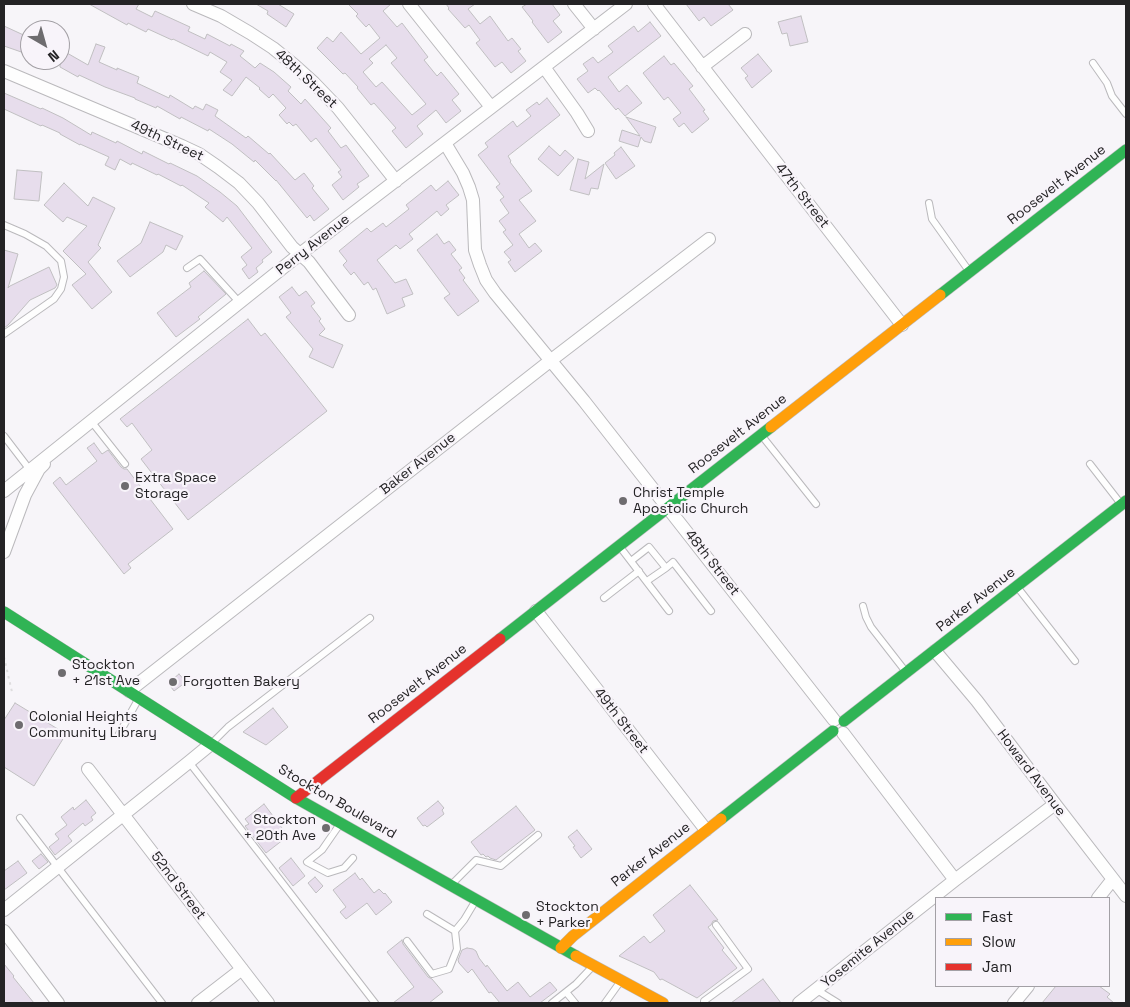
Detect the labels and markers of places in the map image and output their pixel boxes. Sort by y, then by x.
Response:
place label: Extra Space Storage [135,470,216,502]
marker: Extra Space Storage [119,480,131,492]
place label: Christ Temple Apostolic Church [633,485,748,518]
marker: Christ Temple Apostolic Church [617,495,629,507]
place label: Stockton + 21st Ave [72,657,140,690]
marker: Stockton + 21st Ave [56,667,68,679]
place label: Forgotten Bakery [183,674,300,690]
marker: Forgotten Bakery [167,676,179,688]
place label: Colonial Heights Community Library [29,709,157,742]
marker: Colonial Heights Community Library [13,719,25,731]
place label: Stockton + 20th Ave [244,812,316,844]
marker: Stockton + 20th Ave [320,822,332,834]
place label: Stockton + Parker [536,899,599,932]
marker: Stockton + Parker [520,909,532,921]

